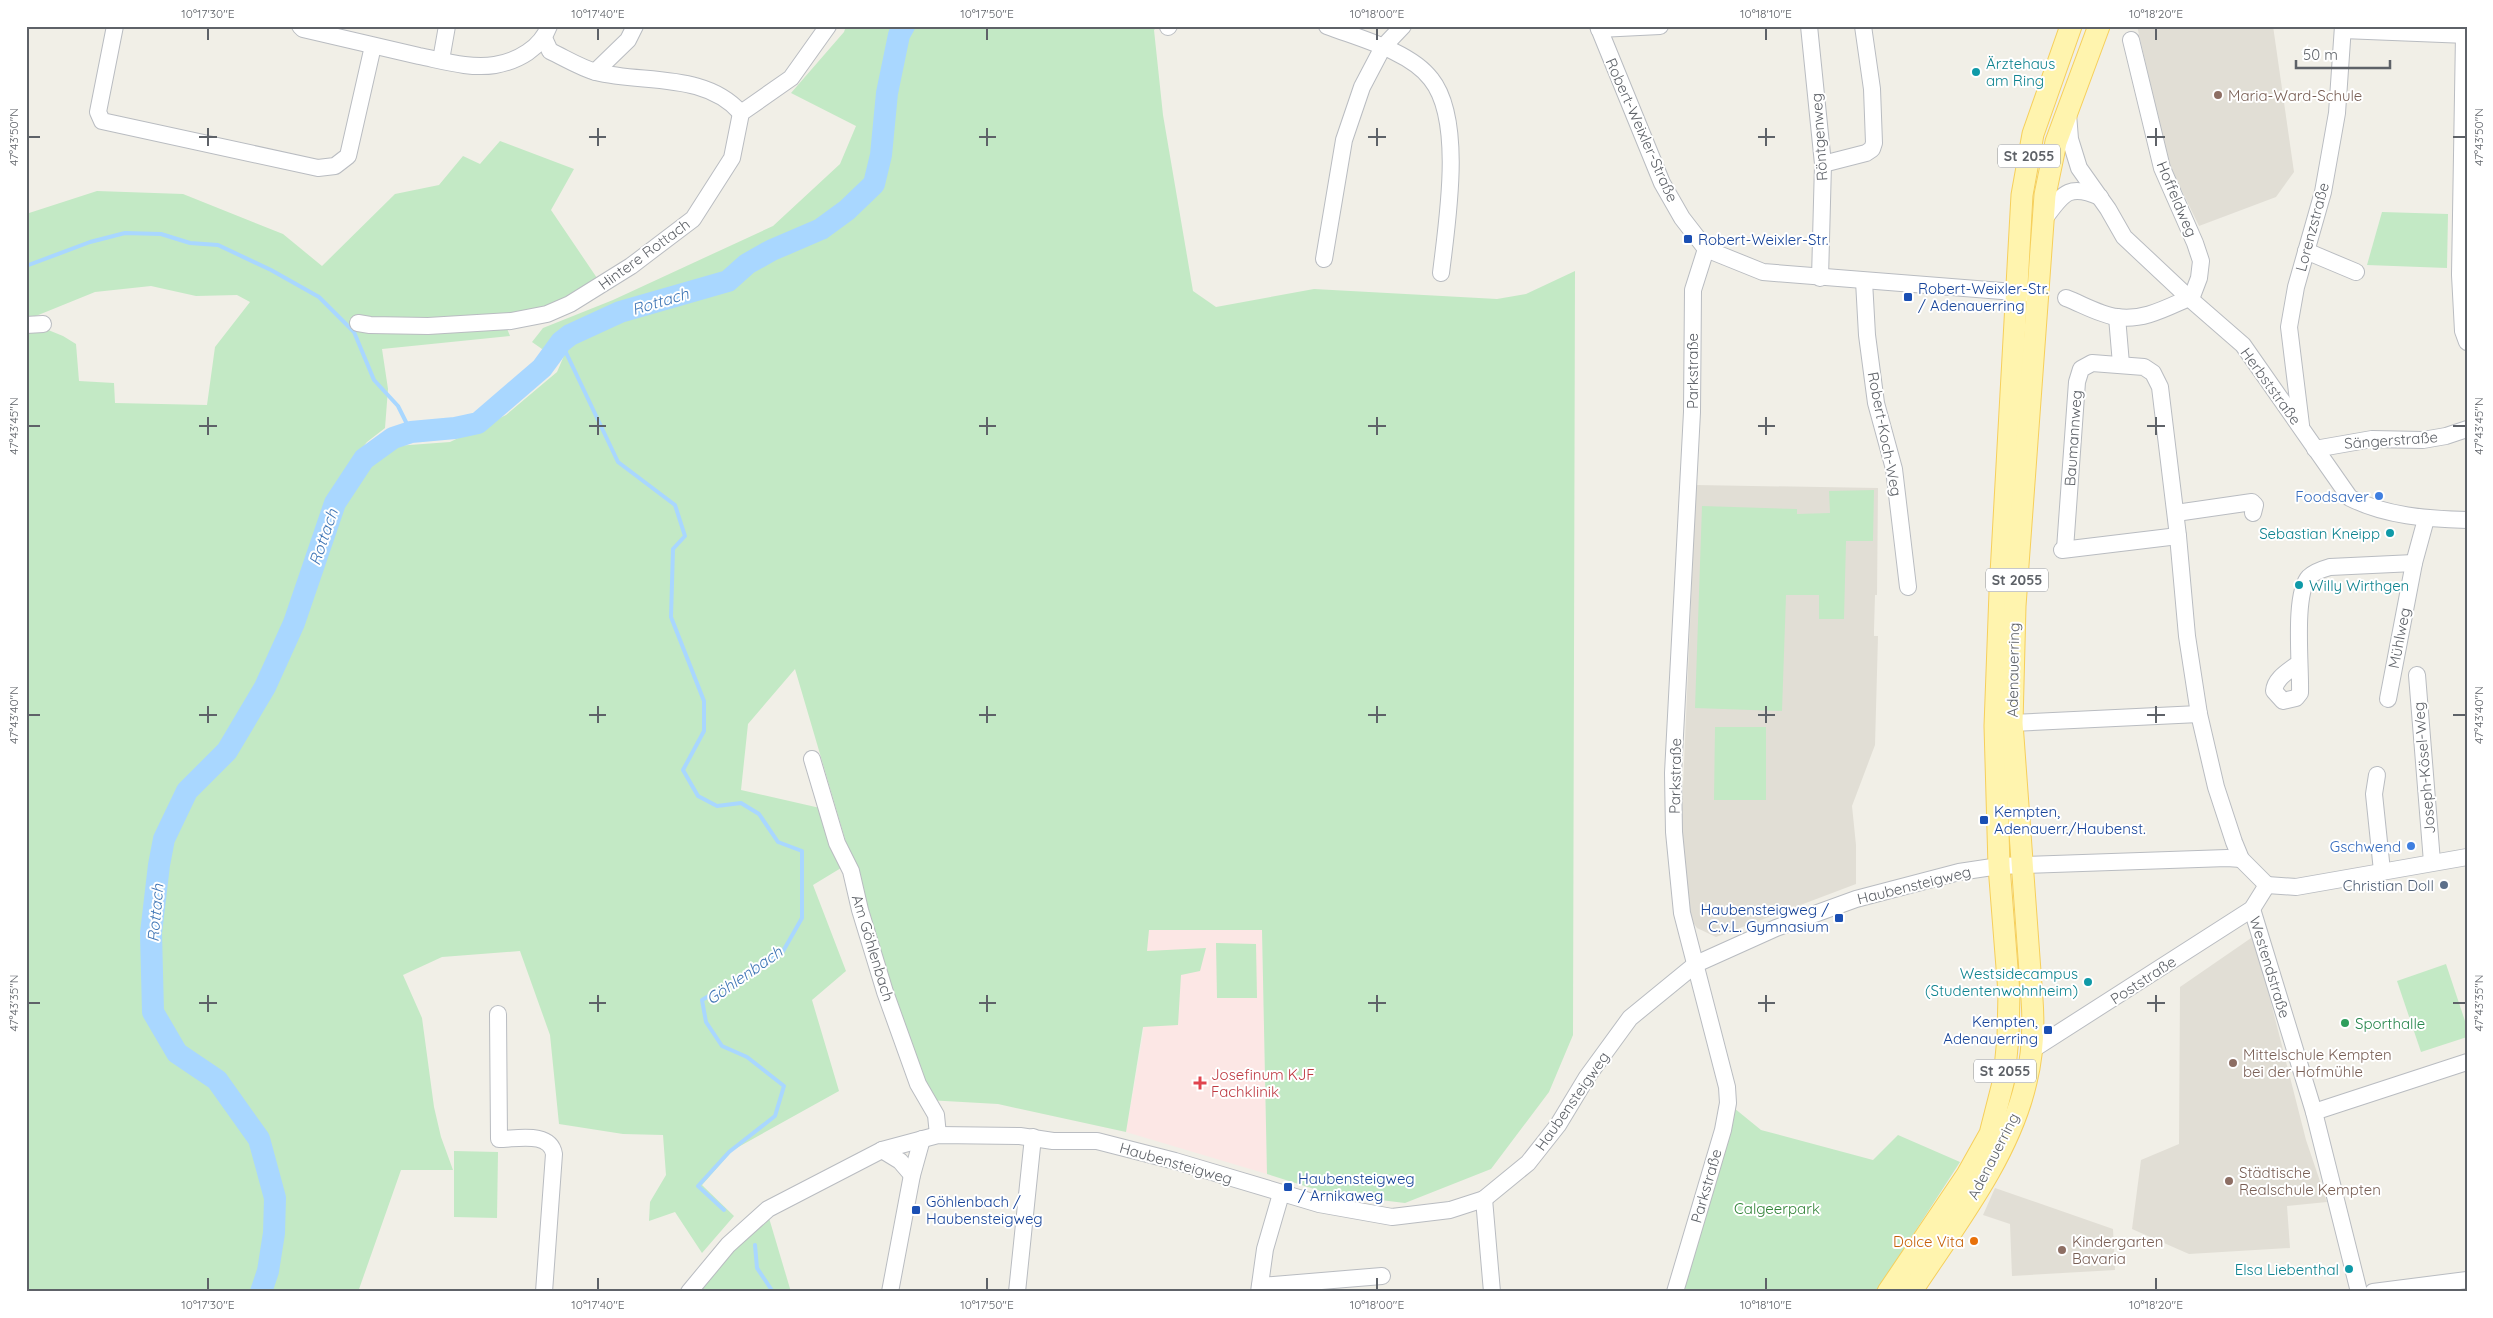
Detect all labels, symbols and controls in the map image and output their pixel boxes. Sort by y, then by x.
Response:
text: 10°17'30"E [181,6,235,21]
text: 10°17'40"E [571,6,625,21]
text: 10°17'50"E [960,6,1014,21]
text: 10°18'00"E [1350,6,1404,21]
text: 10°18'10"E [1740,6,1792,21]
text: 10°18'20"E [2129,6,2183,21]
scale bar [2296,38,2389,70]
text: 50 m [2303,45,2338,64]
place label: Ärztehaus am Ring [1986,54,2055,90]
street label: Robert-Weixler-Straße [1602,55,1682,205]
marker: Ärztehaus am Ring [1970,66,1982,78]
place label: Maria-Ward-Schule [2228,86,2362,105]
marker: Maria-Ward-Schule [2212,89,2224,101]
street label: Röntgenweg [1806,92,1832,182]
text: 47°43'50"N [6,108,21,166]
text: 47°43'50"N [2471,108,2486,166]
road number: St 2055 [1998,144,2060,168]
street label: Hoffeldweg [2153,158,2201,240]
street label: Lorenzstraße [2291,181,2333,273]
street label: Hintere Rottach [594,214,694,294]
place label: Robert-Weixler-Str. [1698,230,1828,249]
marker: Robert-Weixler-Str. [1682,233,1694,245]
place label: Robert-Weixler-Str. / Adenauerring [1918,279,2048,315]
water label: Rottach [629,283,692,319]
marker: Robert-Weixler-Str. / Adenauerring [1902,291,1914,303]
street label: Parkstraße [1683,333,1702,409]
street label: Herbststraße [2237,344,2305,428]
street label: Robert-Koch-Weg [1864,370,1906,498]
street label: Baumannweg [2060,389,2086,487]
text: 47°43'45"N [6,397,21,455]
text: 47°43'45"N [2471,397,2486,455]
street label: Sängerstraße [2344,427,2438,453]
place label: Foodsaver [2295,487,2369,506]
marker: Foodsaver [2373,490,2385,502]
water label: Rottach [304,505,342,568]
place label: Sebastian Kneipp [2259,524,2380,543]
marker: Sebastian Kneipp [2384,527,2396,539]
road number: St 2055 [1986,568,2048,592]
place label: Willy Wirthgen [2309,576,2409,595]
marker: Willy Wirthgen [2293,579,2305,591]
street label: Mühlweg [2384,606,2414,670]
street label: Adenauerring [2003,622,2023,718]
text: 47°43'40"N [6,686,21,744]
text: 47°43'40"N [2471,686,2486,744]
street label: Joseph-Kösel-Weg [2409,701,2439,835]
street label: Parkstraße [1665,738,1685,814]
place label: Kempten, Adenauerr./Haubenst. [1994,802,2146,838]
marker: Kempten, Adenauerr./Haubenst. [1978,814,1990,826]
place label: Gschwend [2330,837,2401,856]
marker: Gschwend [2405,840,2417,852]
street label: Haubensteigweg [1855,862,1973,908]
place label: Christian Doll [2343,876,2434,895]
marker: Christian Doll [2438,879,2450,891]
water label: Rottach [143,882,168,943]
street label: Am Göhlenbach [848,892,898,1004]
place label: Haubensteigweg / C.v.L. Gymnasium [1700,900,1829,936]
marker: Haubensteigweg / C.v.L. Gymnasium [1833,912,1845,924]
street label: Westendstraße [2246,914,2294,1020]
water label: Göhlenbach [702,941,787,1009]
street label: Poststraße [2107,952,2179,1008]
place label: Westsidecampus (Studentenwohnheim) [1925,964,2078,1000]
text: 47°43'35"N [6,974,21,1032]
text: 47°43'35"N [2471,974,2486,1032]
marker: Westsidecampus (Studentenwohnheim) [2082,976,2094,988]
place label: Kempten, Adenauerring [1943,1012,2038,1048]
place label: Sporthalle [2355,1014,2425,1033]
marker: Sporthalle [2339,1017,2351,1029]
marker: Kempten, Adenauerring [2042,1024,2054,1036]
place label: Mittelschule Kempten bei der Hofmühle [2243,1045,2392,1081]
street label: Haubensteigweg [1531,1048,1613,1154]
marker: Mittelschule Kempten bei der Hofmühle [2227,1057,2239,1069]
road number: St 2055 [1974,1060,2036,1082]
place label: Josefinum KJF Fachklinik [1211,1065,1315,1101]
marker: Josefinum KJF Fachklinik [1193,1076,1207,1090]
street label: Adenauerring [1963,1110,2023,1202]
street label: Haubensteigweg [1117,1138,1235,1188]
street label: Parkstraße [1686,1147,1726,1225]
place label: Städtische Realschule Kempten [2239,1163,2381,1199]
place label: Haubensteigweg / Arnikaweg [1298,1169,1415,1205]
marker: Städtische Realschule Kempten [2223,1175,2235,1187]
marker: Haubensteigweg / Arnikaweg [1282,1181,1294,1193]
place label: Göhlenbach / Haubensteigweg [926,1192,1043,1228]
park label: Calgeerpark [1734,1199,1820,1218]
marker: Göhlenbach / Haubensteigweg [910,1204,922,1216]
place label: Dolce Vita [1893,1232,1964,1251]
place label: Kindergarten Bavaria [2072,1232,2163,1268]
marker: Dolce Vita [1968,1235,1980,1247]
marker: Kindergarten Bavaria [2056,1244,2068,1256]
place label: Elsa Liebenthal [2235,1260,2339,1279]
marker: Elsa Liebenthal [2343,1263,2355,1275]
text: 10°17'30"E [181,1297,235,1312]
text: 10°17'40"E [571,1297,625,1312]
text: 10°17'50"E [960,1297,1014,1312]
text: 10°18'00"E [1350,1297,1404,1312]
text: 10°18'10"E [1740,1297,1792,1312]
text: 10°18'20"E [2129,1297,2183,1312]

